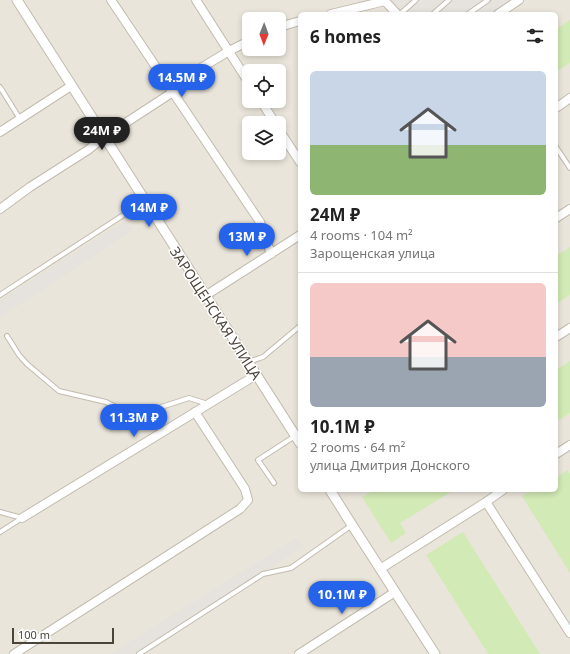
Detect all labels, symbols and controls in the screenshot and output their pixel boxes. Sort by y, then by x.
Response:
north arrow [242,12,286,56]
map controls [242,12,286,160]
text: 6 homes [310,25,381,48]
icon: filters [524,25,546,47]
pin: 14.5M ₽ [145,64,219,98]
button: locate [242,64,286,108]
text: 14.5M ₽ [157,68,207,86]
icon: home [392,97,464,169]
button: layers [242,116,286,160]
pin: 24M ₽ [74,117,130,151]
text: 24M ₽ [83,121,121,139]
pin: 14M ₽ [121,194,177,228]
text: 14M ₽ [130,198,168,216]
text: 24M ₽ [310,203,360,226]
pin: 13M ₽ [219,223,275,257]
text: 4 rooms · 104 m² [310,226,413,244]
text: 13M ₽ [228,227,266,245]
street label: ЗАРОЩЕНСКАЯ УЛИЦА [166,243,266,383]
text: Зарощенская улица [310,244,435,262]
icon: home [392,309,464,381]
pin: 11.3M ₽ [97,404,171,438]
text: 11.3M ₽ [109,408,159,426]
text: 10.1M ₽ [310,415,375,438]
text: 2 rooms · 64 m² [310,438,405,456]
text: улица Дмитрия Донского [310,456,470,474]
pin: 10.1M ₽ [305,581,379,615]
text: 10.1M ₽ [317,585,367,603]
scale bar [12,626,114,645]
text: 100 m [18,627,50,642]

